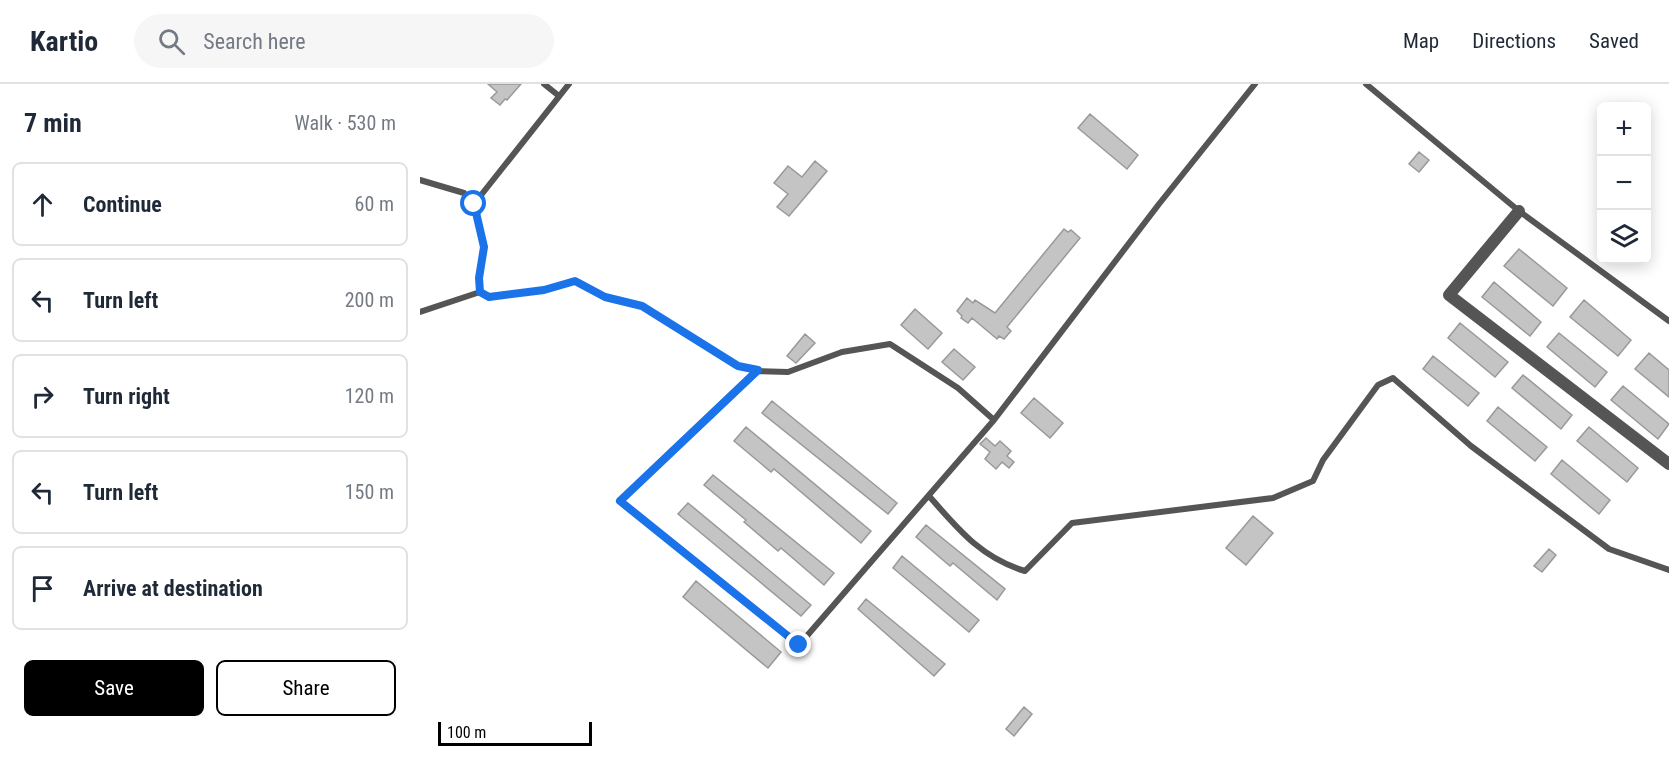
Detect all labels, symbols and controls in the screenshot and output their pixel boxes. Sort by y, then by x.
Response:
search box [134,14,554,68]
text: Kartio [30,25,98,58]
icon: search [155,25,188,58]
text: Search here [203,29,306,54]
text: Map [1403,29,1439,53]
text: Directions [1472,29,1556,53]
text: Saved [1589,29,1639,53]
map controls [1597,102,1651,264]
button: + [1597,102,1651,156]
text: 7 min [24,108,82,138]
text: Walk · 530 m [295,111,396,135]
button: − [1597,156,1651,210]
icon: ahead [26,188,59,221]
route start [460,190,486,216]
text: Continue [83,192,162,217]
text: 60 m [355,192,394,216]
button: layers [1597,210,1651,264]
icon: left [26,284,59,317]
text: Turn left [83,288,158,313]
text: 200 m [345,288,394,312]
icon: right [26,380,59,413]
text: Turn right [83,384,170,409]
text: 120 m [345,384,394,408]
icon: left [26,476,59,509]
text: Turn left [83,480,158,505]
text: 150 m [345,480,394,504]
icon: arrive [26,572,59,605]
text: Arrive at destination [83,576,263,601]
route end [785,631,811,657]
button: Save [24,660,204,716]
button: Share [216,660,396,716]
scale bar [438,719,592,746]
text: 100 m [447,723,486,742]

